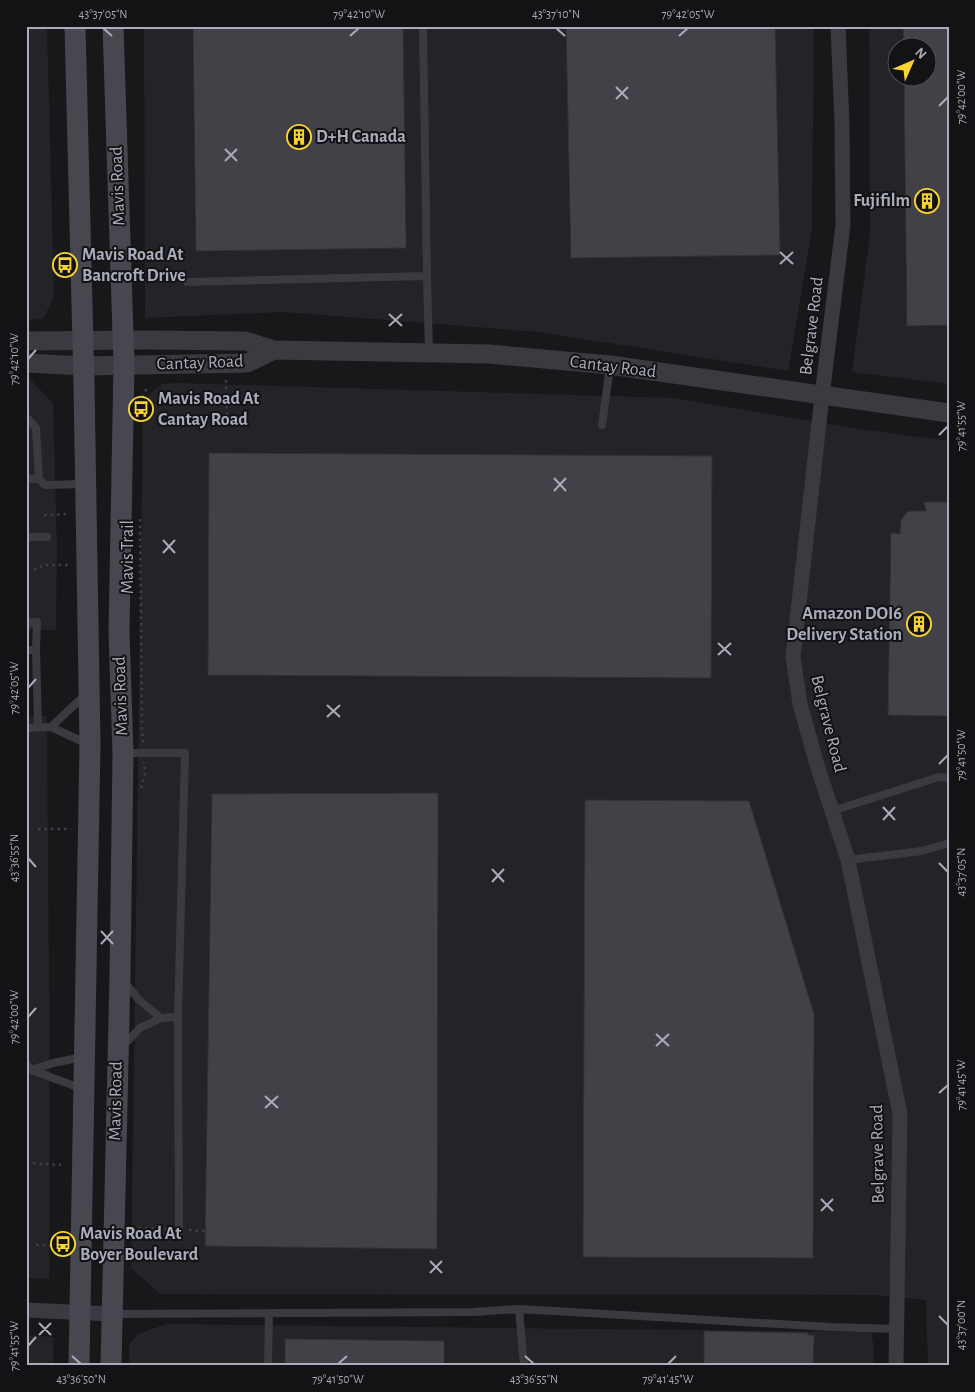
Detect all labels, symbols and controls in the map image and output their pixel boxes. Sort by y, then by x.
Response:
text: 43°37'05"N [78,8,128,20]
text: 79°42'10"W [333,8,385,20]
text: 43°37'10"N [532,8,580,20]
text: 79°42'05"W [662,8,715,20]
north arrow [888,38,938,88]
text: N [912,45,929,62]
text: 79°42'00"W [955,70,967,124]
building icon: D+H Canada [286,124,312,150]
place label: D+H Canada [316,128,406,146]
street label: Mavis Road [108,146,128,226]
building icon: Fujifilm [914,188,940,214]
place label: Fujifilm [853,192,910,210]
place label: Mavis Road At Bancroft Drive [82,246,186,285]
bus stop icon: Mavis Road At Bancroft Drive [52,252,78,278]
street label: Belgrave Road [797,276,827,376]
text: 79°42'10"W [8,333,20,385]
street label: Cantay Road [156,352,244,374]
street label: Cantay Road [569,353,657,381]
place label: Mavis Road At Cantay Road [158,390,259,429]
bus stop icon: Mavis Road At Cantay Road [128,396,154,422]
text: 79°41'55"W [955,401,967,451]
street label: Mavis Trail [119,520,137,594]
place label: Amazon DOI6 Delivery Station [786,605,902,644]
building icon: Amazon DOI6 Delivery Station [906,611,932,637]
street label: Mavis Road [111,656,131,736]
text: 79°42'05"W [8,661,20,714]
street label: Belgrave Road [807,674,849,774]
text: 79°41'50"W [955,729,967,781]
text: 43°36'55"N [8,834,20,882]
text: 43°37'05"N [955,847,967,897]
text: 79°42'00"W [8,990,20,1044]
text: 79°41'45"W [955,1059,967,1111]
street label: Mavis Road [106,1061,126,1141]
street label: Belgrave Road [868,1104,888,1204]
place label: Mavis Road At Boyer Boulevard [80,1225,199,1264]
bus stop icon: Mavis Road At Boyer Boulevard [50,1231,76,1257]
text: 43°37'00"N [955,1300,967,1350]
text: 79°41'55"W [8,1321,20,1371]
text: 43°36'50"N [56,1373,106,1385]
text: 79°41'50"W [312,1373,364,1385]
text: 43°36'55"N [510,1373,558,1385]
text: 79°41'45"W [642,1373,694,1385]

